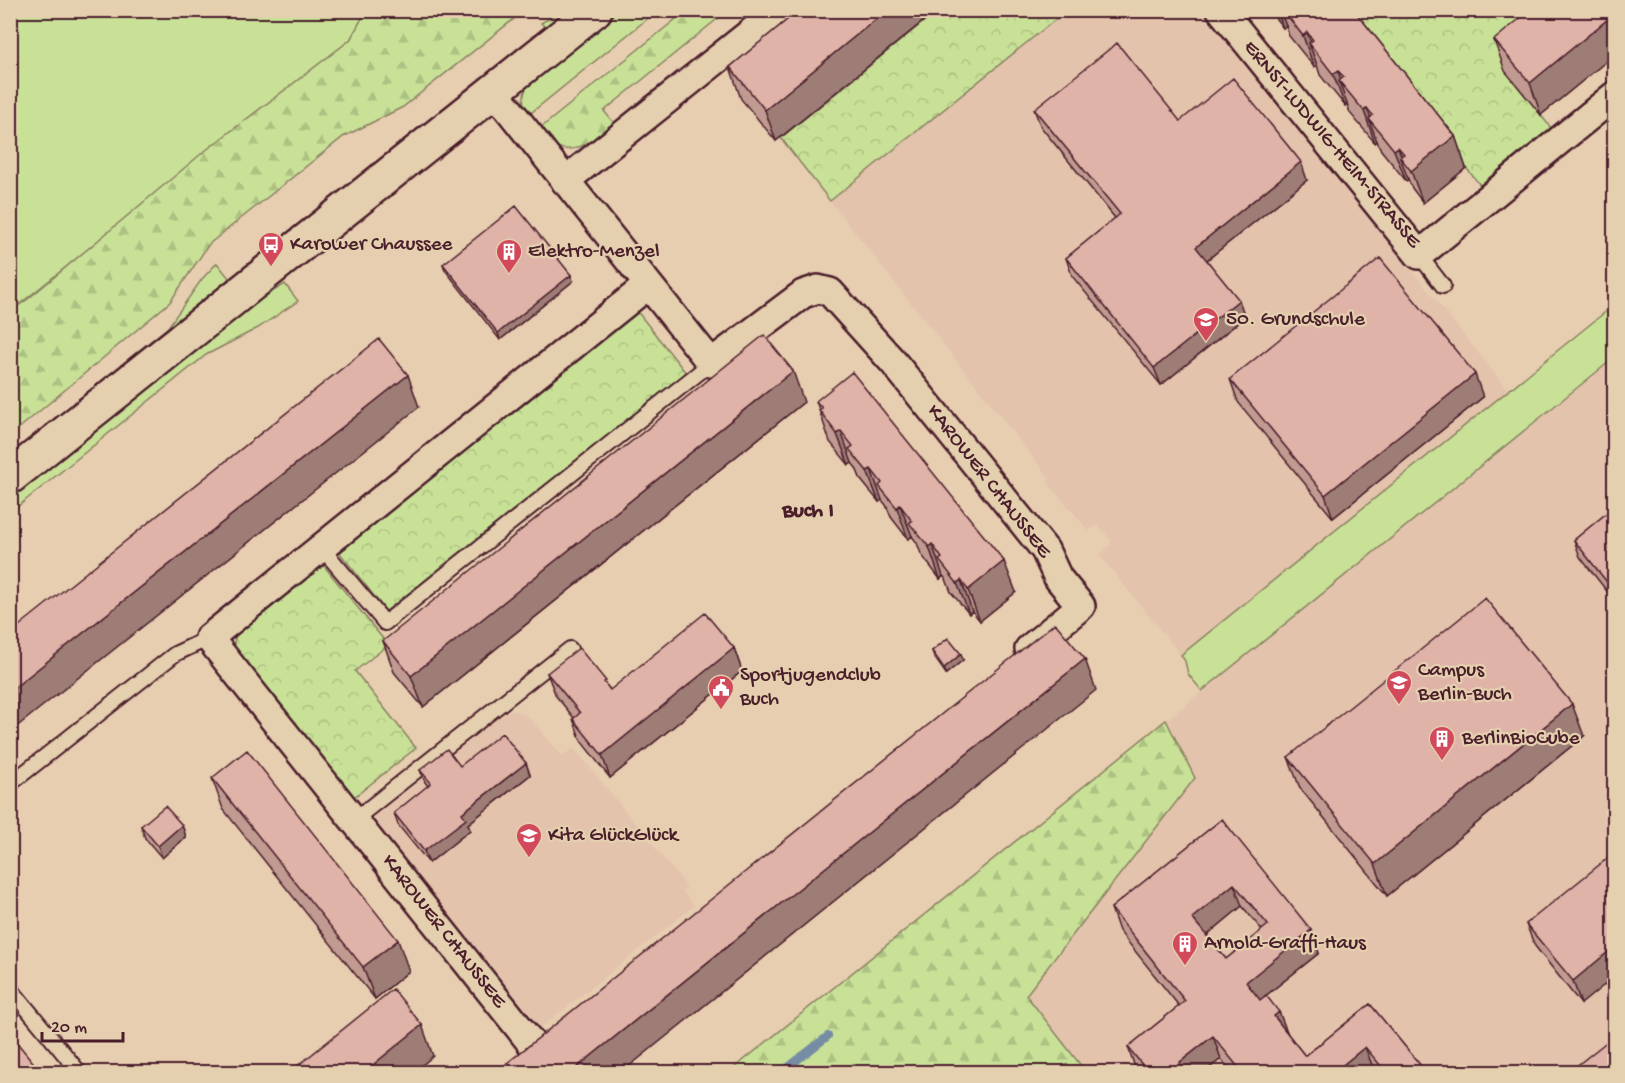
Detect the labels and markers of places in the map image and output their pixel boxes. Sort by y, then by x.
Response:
bus stop icon: Karower Chaussee [256,230,286,268]
place label: Karower Chaussee [290,233,454,258]
building icon: Elektro-Menzel [494,237,524,275]
place label: Elektro-Menzel [528,240,660,265]
school or university icon: 50. Grundschule [1191,305,1221,343]
place label: 50. Grundschule [1226,308,1366,333]
place label: Campus Berlin-Buch [1417,659,1512,708]
place label: Sportjugendclub Buch [739,664,881,713]
school or university icon: Campus Berlin-Buch [1384,668,1414,706]
public building icon: Sportjugendclub Buch [706,673,736,711]
building icon: BerlinBioCube [1427,724,1457,762]
place label: BerlinBioCube [1461,727,1581,752]
school or university icon: Kita GlückGlück [514,821,544,859]
place label: Kita GlückGlück [548,824,680,849]
building icon: Arnold-Graffi-Haus [1170,929,1200,967]
place label: Arnold-Graffi-Haus [1204,932,1367,957]

